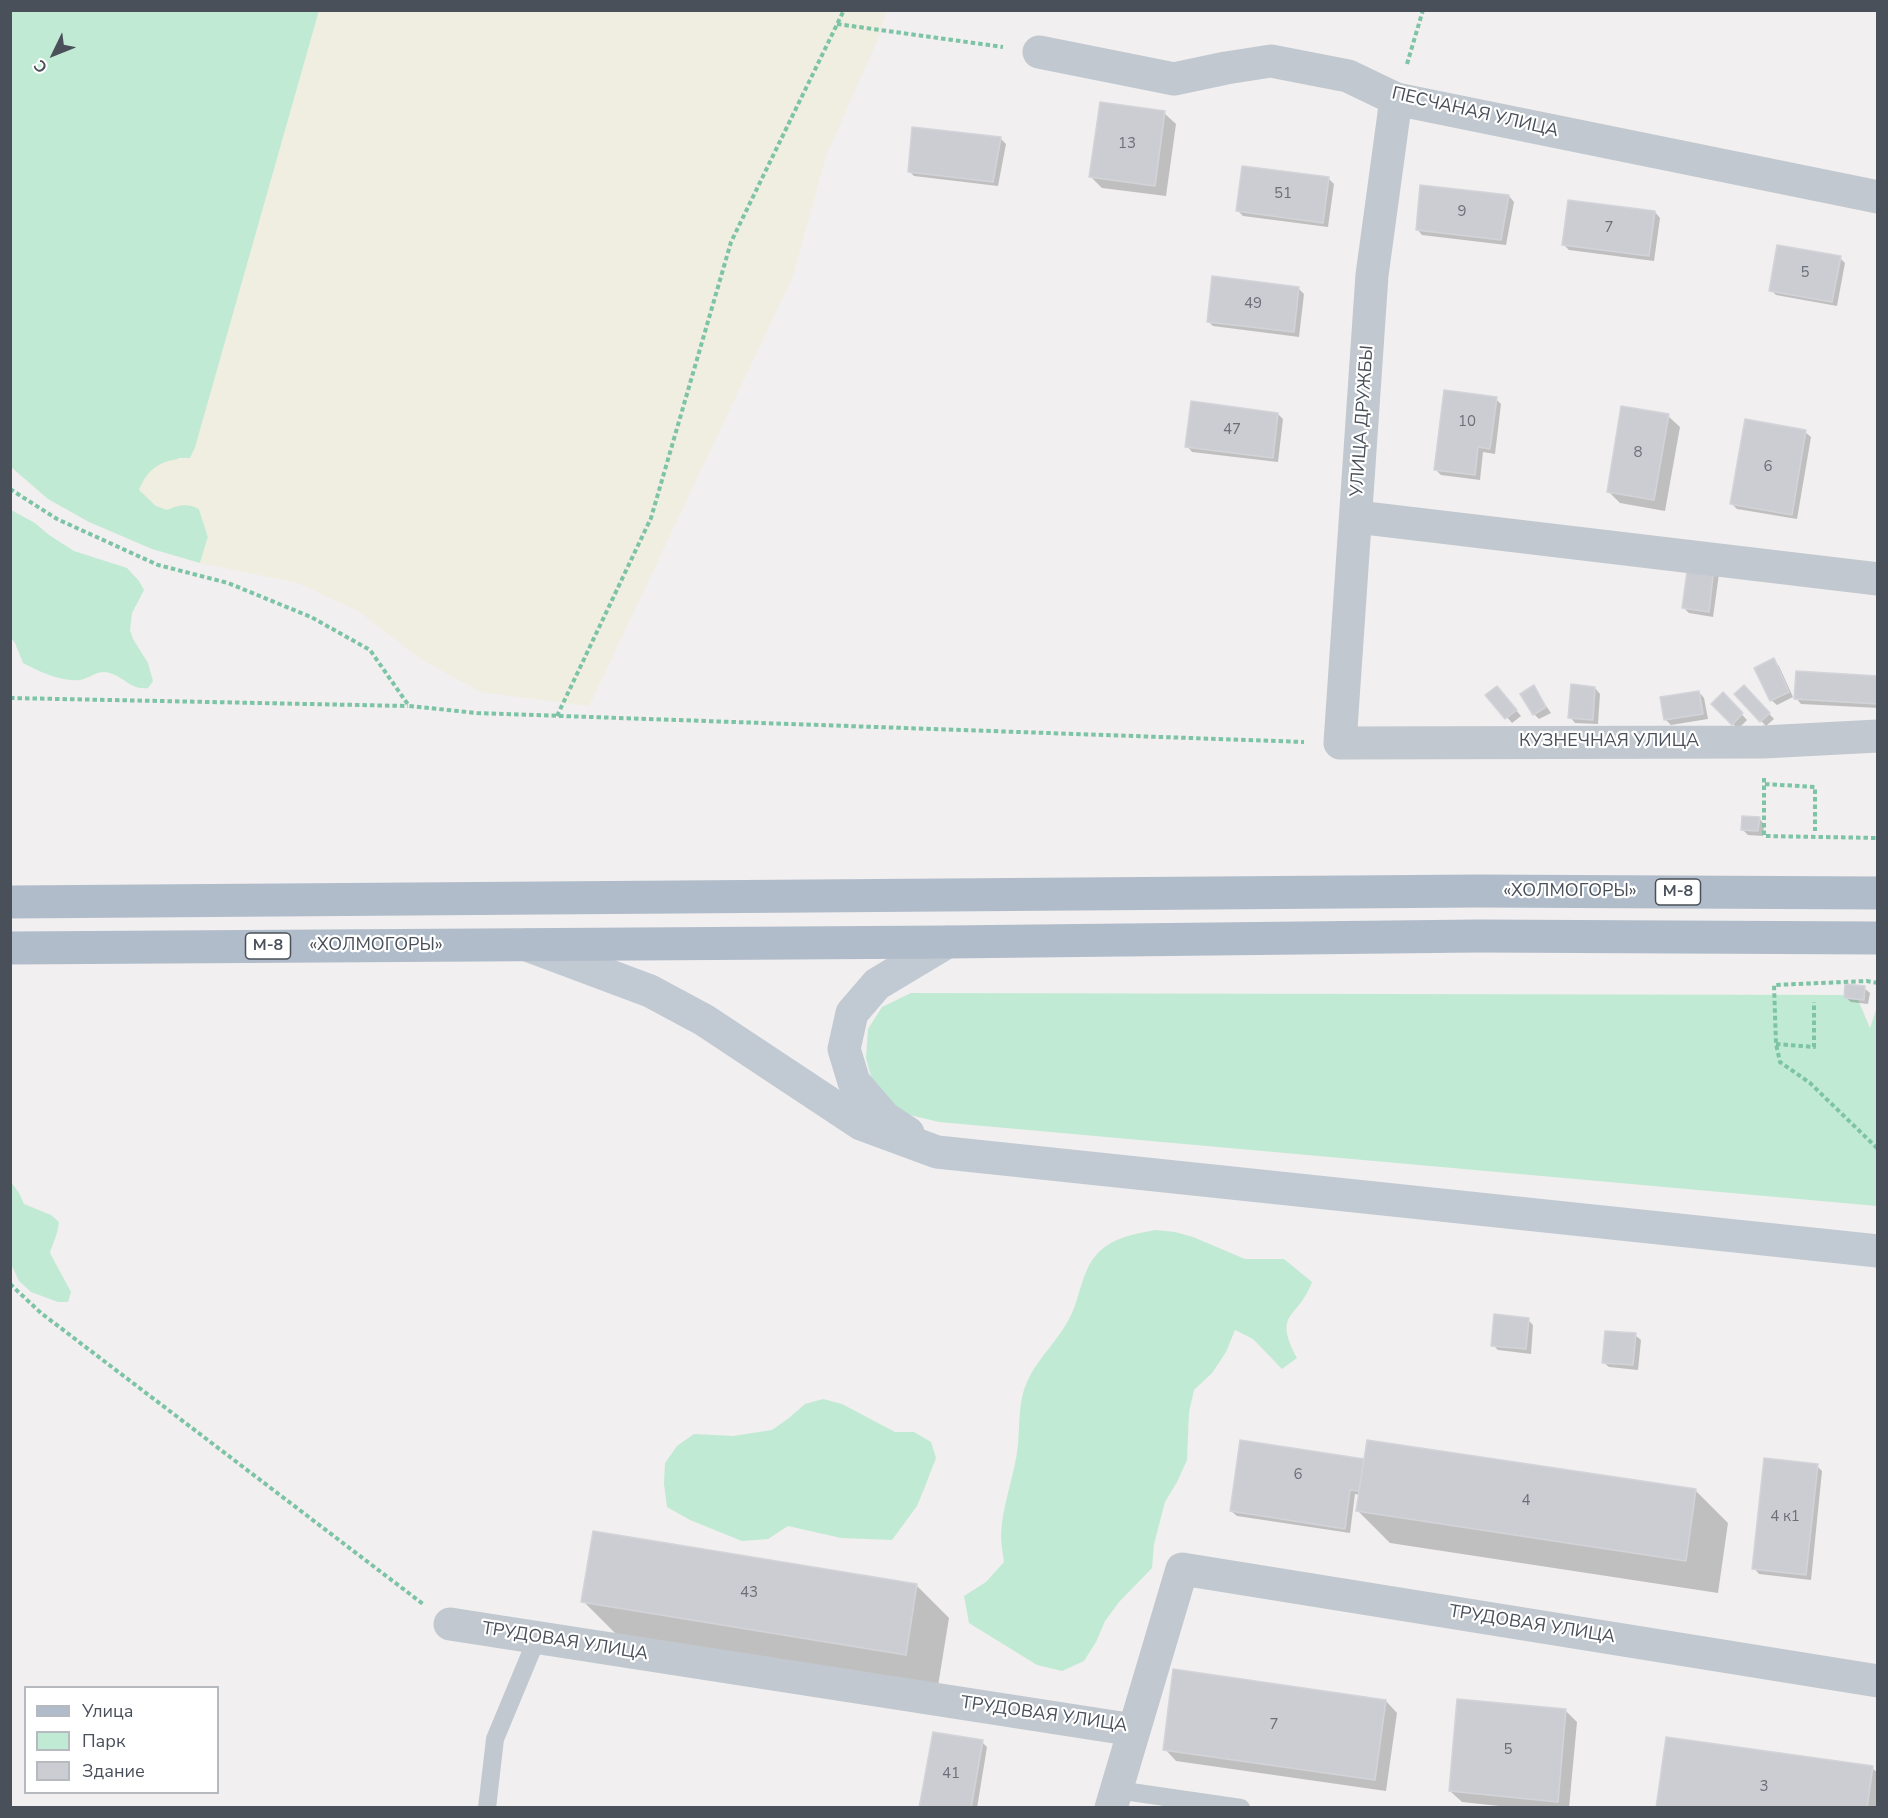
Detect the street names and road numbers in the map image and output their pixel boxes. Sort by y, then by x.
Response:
street label: ПЕСЧАНАЯ УЛИЦА [1389,83,1561,143]
street label: УЛИЦА ДРУЖБЫ [1347,344,1379,498]
street label: КУЗНЕЧНАЯ УЛИЦА [1519,731,1699,753]
road number: М-8 [1656,879,1700,905]
street label: «ХОЛМОГОРЫ» [1503,881,1637,903]
road number: М-8 [246,933,290,959]
street label: «ХОЛМОГОРЫ» [309,935,443,957]
street label: ТРУДОВАЯ УЛИЦА [1447,1601,1617,1649]
street label: ТРУДОВАЯ УЛИЦА [480,1618,650,1666]
street label: ТРУДОВАЯ УЛИЦА [959,1693,1129,1737]

